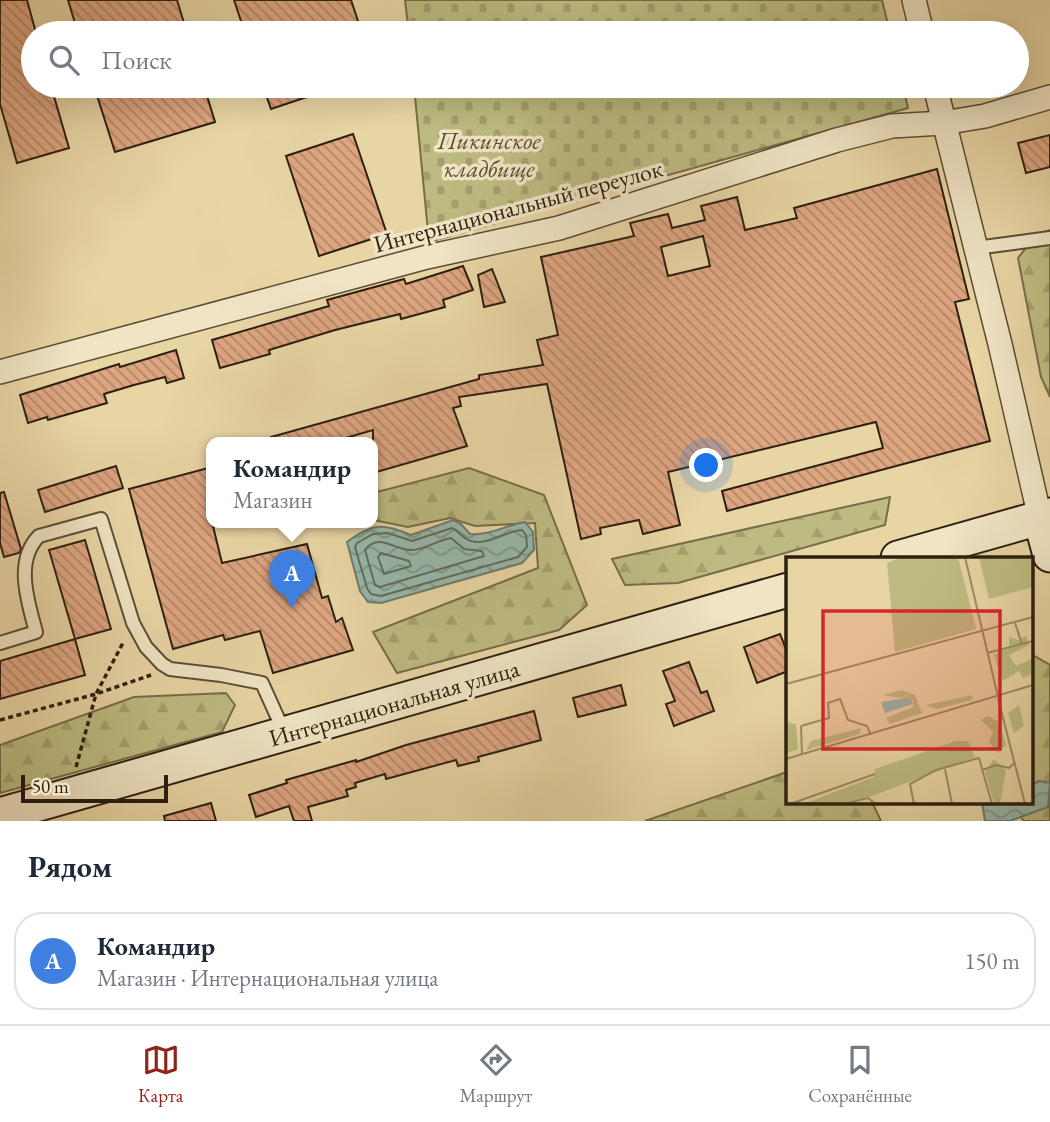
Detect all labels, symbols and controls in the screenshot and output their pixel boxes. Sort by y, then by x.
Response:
search box [21,21,1029,98]
icon: search [45,41,83,79]
text: Поиск [101,43,172,77]
park label: Пикинское кладбище [437,125,541,184]
street label: Интернациональный переулок [370,152,666,260]
popup [206,437,378,528]
your location [689,448,723,482]
text: Командир [233,451,351,485]
text: Магазин [233,485,312,515]
pin: A [269,550,315,608]
inset map [786,557,1032,804]
street label: Интернациональная улица [265,652,523,754]
scale bar [21,772,168,804]
text: 50 m [32,774,69,799]
text: Рядом [28,847,112,886]
text: Командир [97,929,215,963]
text: A [45,946,61,976]
text: 150 m [964,946,1020,976]
text: Магазин · Интернациональная улица [97,963,438,993]
tab: Карта [138,1041,183,1108]
tab: Маршрут [459,1041,532,1108]
tab: Сохранённые [808,1041,912,1108]

